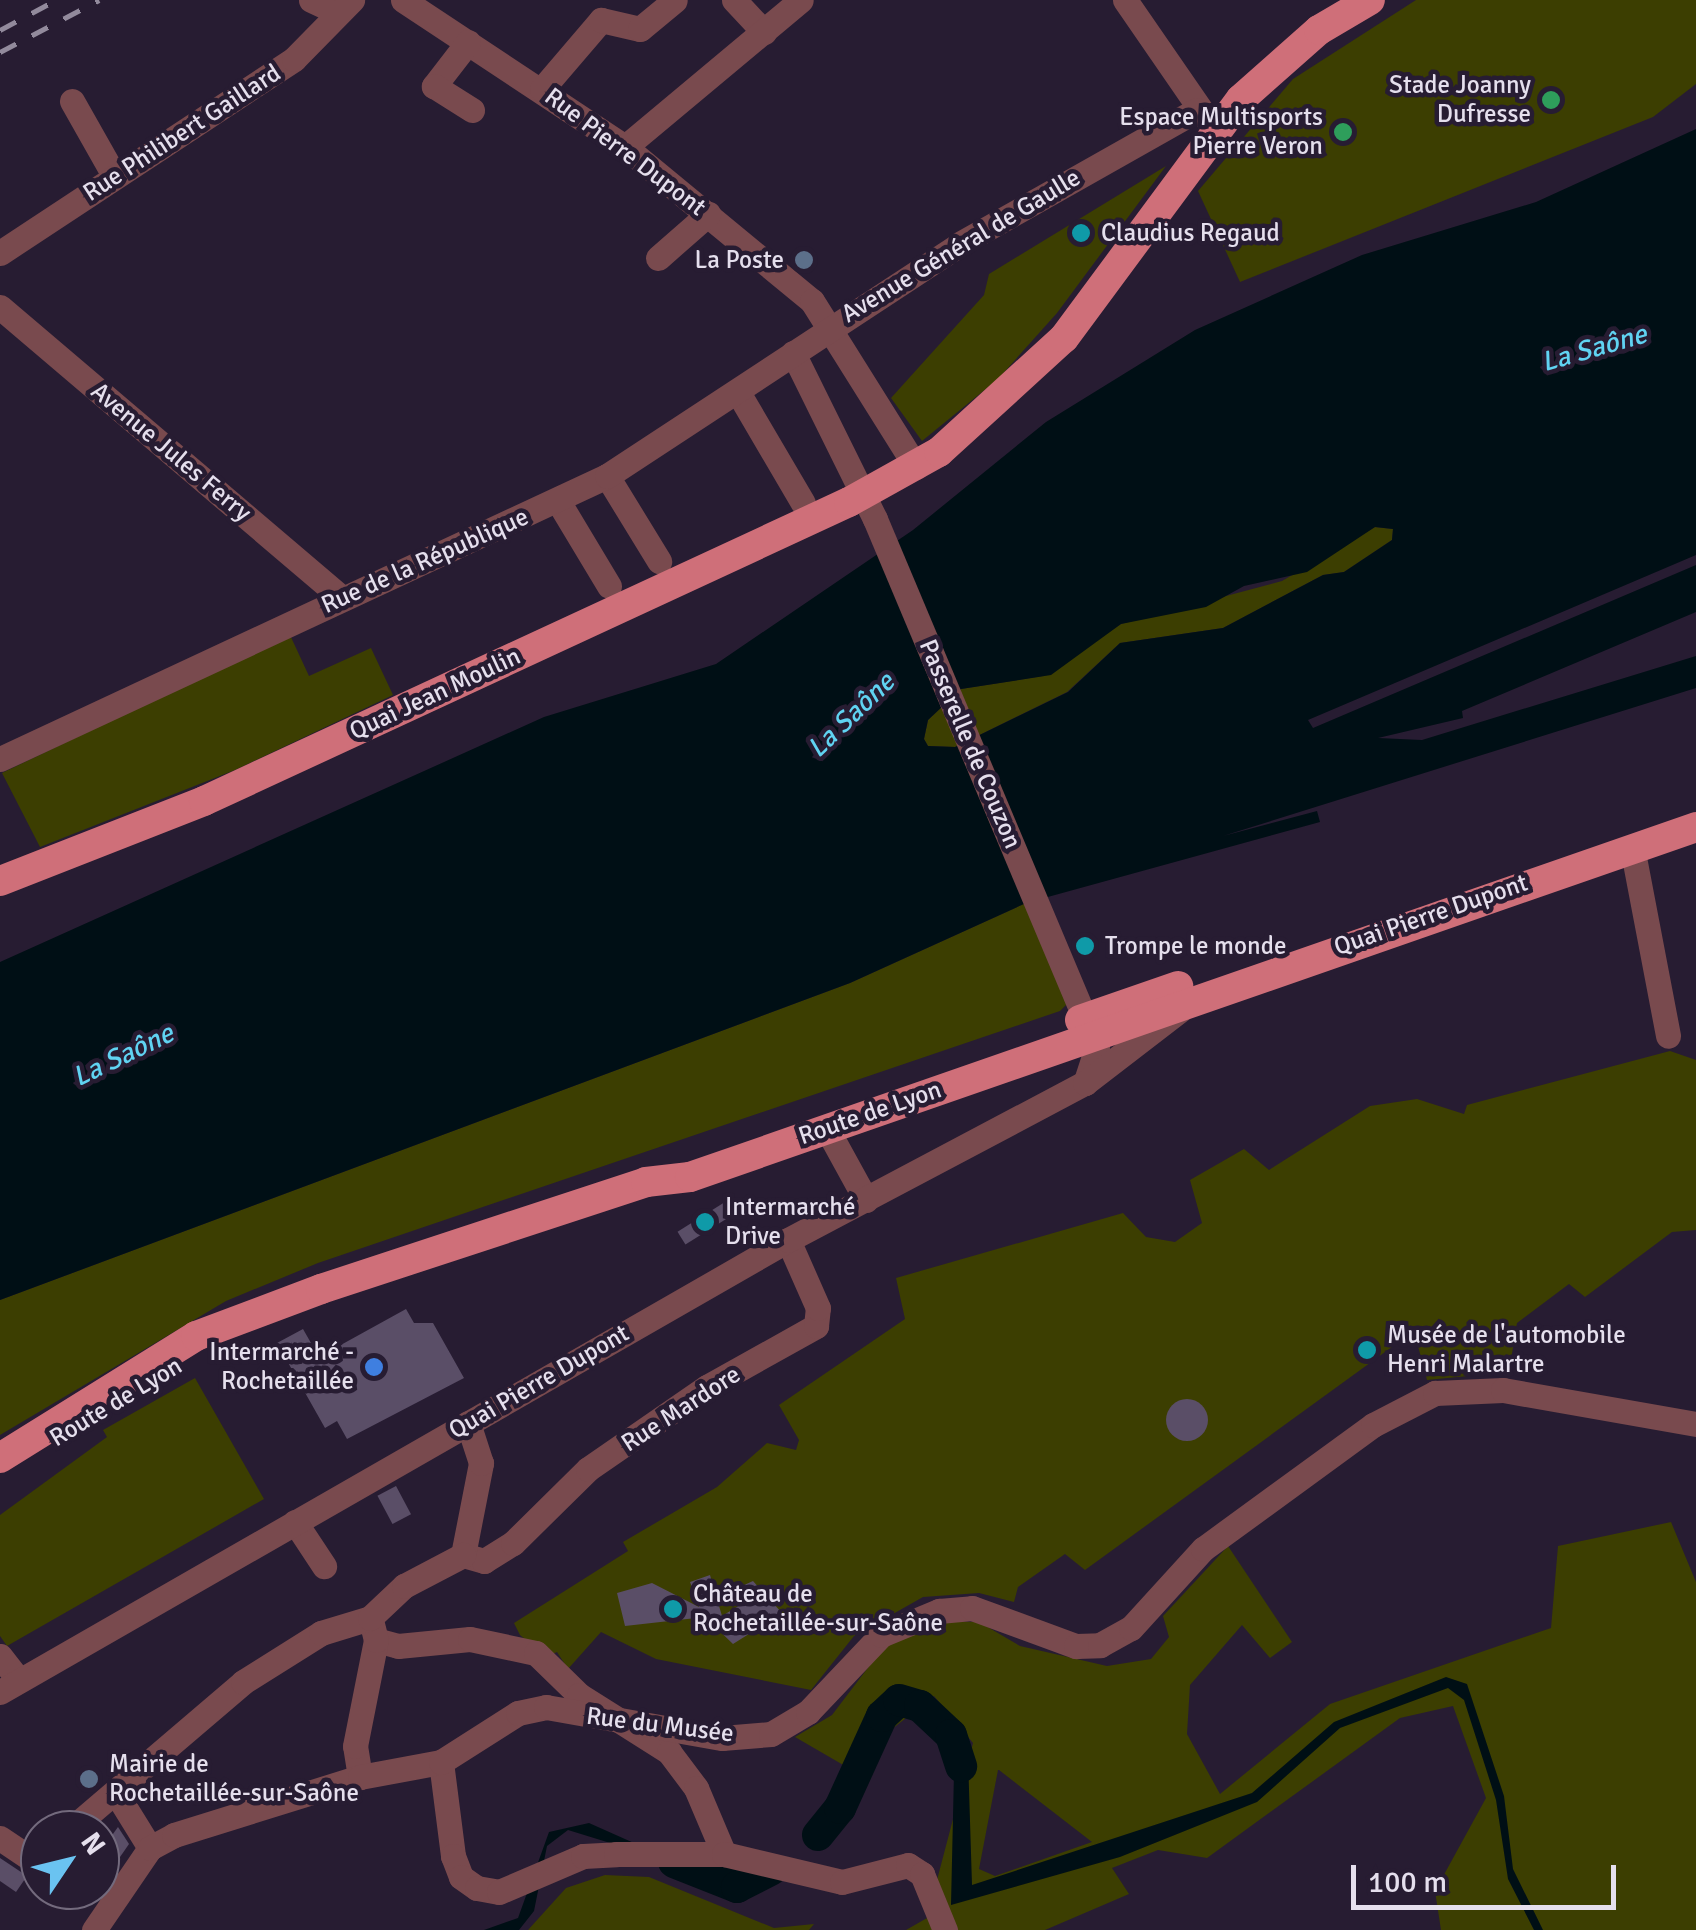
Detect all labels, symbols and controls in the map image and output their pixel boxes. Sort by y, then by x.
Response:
street label: Rue Philibert Gaillard [78,58,286,208]
place label: Stade Joanny Dufresse [1389,71,1531,130]
street label: Rue Pierre Dupont [538,82,712,222]
marker: Stade Joanny Dufresse [1540,89,1562,111]
place label: Espace Multisports Pierre Veron [1119,103,1323,162]
marker: Espace Multisports Pierre Veron [1332,121,1354,143]
street label: Avenue Général de Gaulle [836,163,1086,329]
place label: Claudius Regaud [1101,218,1280,248]
marker: Claudius Regaud [1070,222,1092,244]
place label: La Poste [695,245,784,275]
marker: La Poste [793,249,815,271]
water label: La Saône [1537,317,1651,379]
street label: Avenue Jules Ferry [85,376,257,528]
street label: Rue de la République [317,502,533,620]
street label: Passerelle de Couzon [912,635,1028,853]
street label: Quai Jean Moulin [345,641,525,747]
water label: La Saône [800,665,902,765]
street label: Quai Pierre Dupont [1330,868,1532,962]
place label: Trompe le monde [1105,931,1286,961]
marker: Trompe le monde [1074,935,1096,957]
water label: La Saône [67,1016,179,1094]
street label: Route de Lyon [795,1075,945,1151]
place label: Intermarché Drive [725,1193,855,1252]
marker: Intermarché Drive [694,1211,716,1233]
street label: Quai Pierre Dupont [444,1318,634,1446]
place label: Musée de l'automobile Henri Malartre [1387,1321,1626,1380]
place label: Intermarché - Rochetaillée [209,1338,354,1397]
marker: Musée de l'automobile Henri Malartre [1356,1339,1378,1361]
street label: Route de Lyon [44,1351,188,1453]
marker: Intermarché - Rochetaillée [363,1356,385,1378]
street label: Rue Mardore [616,1360,746,1458]
place label: Château de Rochetaillée-sur-Saône [693,1580,943,1639]
marker: Château de Rochetaillée-sur-Saône [662,1598,684,1620]
street label: Rue du Musée [585,1701,735,1749]
place label: Mairie de Rochetaillée-sur-Saône [109,1750,359,1809]
marker: Mairie de Rochetaillée-sur-Saône [78,1768,100,1790]
north arrow [20,1810,120,1910]
text: N [73,1826,112,1862]
scale bar [1356,1845,1621,1907]
text: 100 m [1368,1864,1447,1901]

